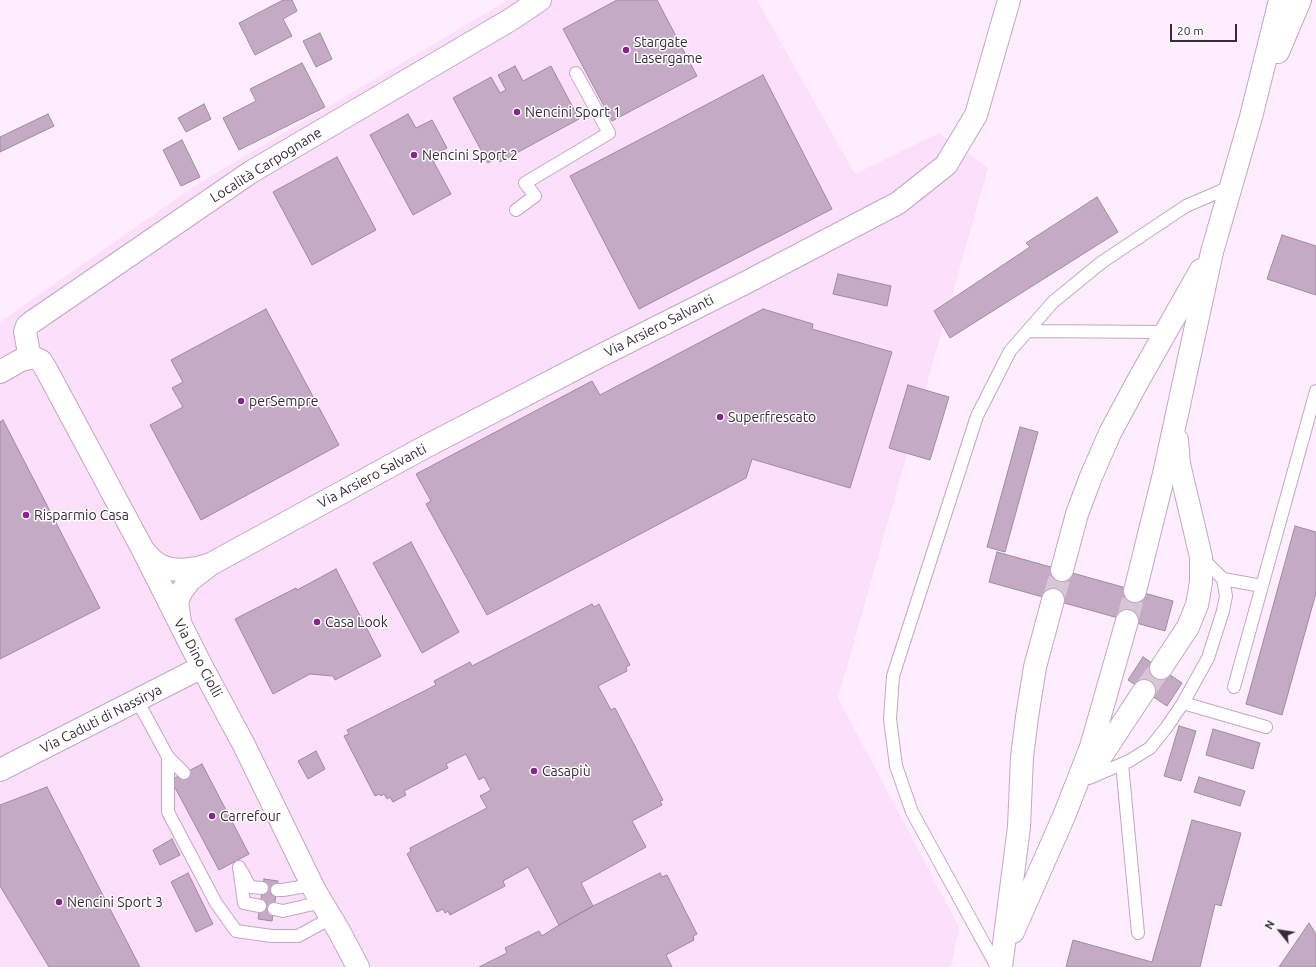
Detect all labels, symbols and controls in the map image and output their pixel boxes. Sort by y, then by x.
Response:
scale bar [1172,16,1239,42]
text: 20 m [1177,24,1204,37]
place label: Stargate Lasergame [634,34,702,66]
marker: Stargate Lasergame [621,45,631,55]
place label: Nencini Sport 1 [525,104,621,120]
marker: Nencini Sport 1 [512,107,522,117]
street label: Località Carpognane [207,124,325,206]
place label: Nencini Sport 2 [422,147,518,163]
marker: Nencini Sport 2 [409,150,419,160]
street label: Via Arsiero Salvanti [601,291,717,361]
place label: perSempre [249,393,319,409]
marker: perSempre [236,396,246,406]
place label: Superfrescato [728,409,816,425]
marker: Superfrescato [715,412,725,422]
street label: Via Arsiero Salvanti [315,440,429,512]
place label: Risparmio Casa [34,507,129,523]
marker: Risparmio Casa [21,510,31,520]
place label: Casa Look [325,614,388,630]
street label: Via Dino Ciolli [170,616,226,700]
marker: Casa Look [312,617,322,627]
street label: Via Caduti di Nassirya [37,681,165,757]
place label: Casapiù [542,763,591,779]
marker: Casapiù [529,766,539,776]
place label: Carrefour [220,808,281,824]
marker: Carrefour [207,811,217,821]
place label: Nencini Sport 3 [67,894,163,910]
marker: Nencini Sport 3 [54,897,64,907]
north arrow [1260,911,1300,951]
text: N [1262,918,1277,932]

